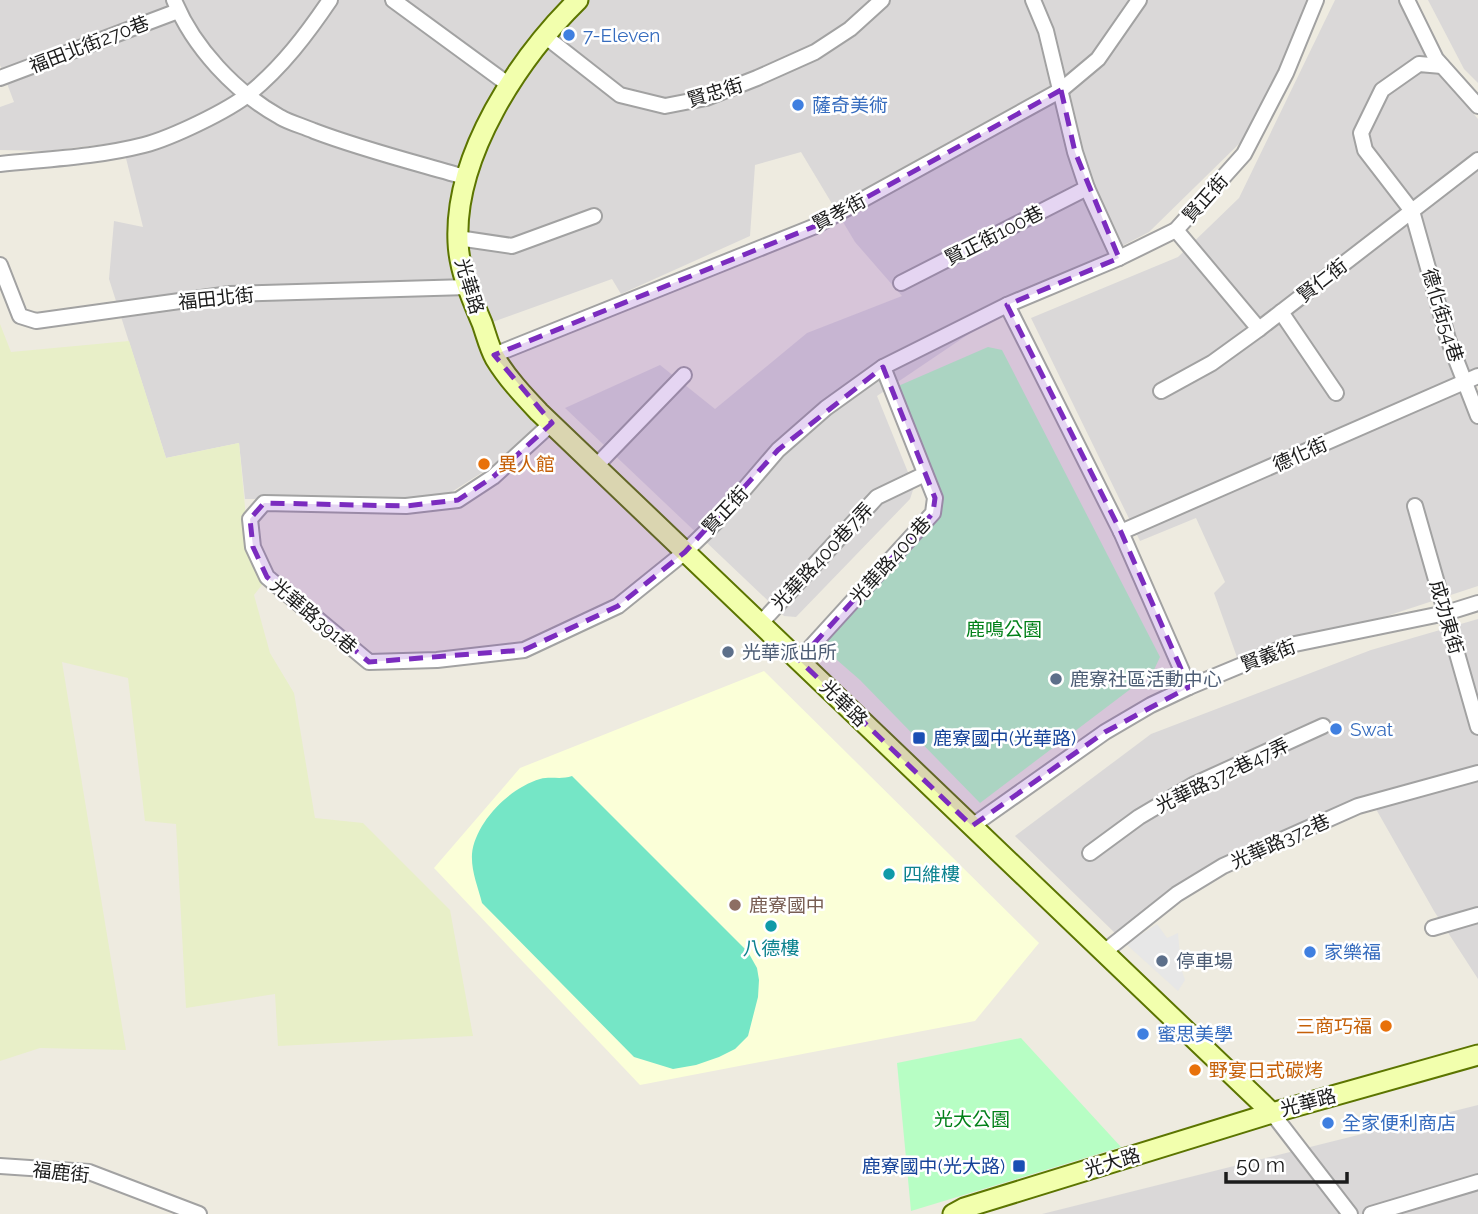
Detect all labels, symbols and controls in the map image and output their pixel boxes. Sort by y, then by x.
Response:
street label: 福田北街270巷 [26,11,152,77]
place label: 7-Eleven [583,24,660,46]
marker: 7-Eleven [561,27,577,43]
street label: 賢忠街 [685,73,745,111]
place label: 薩奇美術 [812,94,888,116]
marker: 薩奇美術 [790,97,806,113]
street label: 賢正街 [1178,169,1232,227]
street label: 賢孝街 [809,189,869,235]
street label: 賢正街100巷 [941,201,1047,269]
street label: 賢仁街 [1293,254,1351,306]
street label: 光華路 [451,256,489,316]
street label: 德化街54巷 [1418,266,1468,364]
street label: 福田北街 [177,283,255,313]
street label: 德化街 [1269,432,1331,476]
place label: 異人館 [498,453,555,475]
marker: 異人館 [476,456,492,472]
street label: 賢正街 [698,482,752,538]
street label: 光華路400巷7弄 [767,498,877,614]
street label: 光華路400巷 [845,512,935,608]
street label: 光華路391巷 [267,574,361,658]
street label: 成功東街 [1426,577,1468,657]
park label: 鹿鳴公園 [966,618,1042,640]
street label: 賢義街 [1237,635,1299,675]
place label: 光華派出所 [742,641,837,663]
marker: 光華派出所 [720,644,736,660]
place label: 鹿寮社區活動中心 [1070,668,1222,690]
marker: 鹿寮社區活動中心 [1048,671,1064,687]
street label: 光華路 [816,675,872,731]
place label: Swat [1350,718,1394,740]
marker: Swat [1328,721,1344,737]
place label: 鹿寮國中(光華路) [933,727,1076,749]
marker: 鹿寮國中(光華路) [911,730,927,746]
street label: 光華路372巷47弄 [1152,733,1292,817]
street label: 光華路372巷 [1227,809,1333,873]
place label: 四維樓 [903,863,960,885]
marker: 四維樓 [881,866,897,882]
place label: 鹿寮國中 [749,894,825,916]
marker: 鹿寮國中 [727,897,743,913]
marker: 八德樓 [763,918,779,934]
place label: 八德樓 [742,937,800,959]
place label: 家樂福 [1324,941,1381,963]
marker: 家樂福 [1302,944,1318,960]
place label: 停車場 [1176,950,1233,972]
marker: 停車場 [1154,953,1170,969]
place label: 三商巧福 [1296,1015,1372,1037]
marker: 三商巧福 [1378,1018,1394,1034]
place label: 蜜思美學 [1157,1023,1233,1045]
marker: 蜜思美學 [1135,1026,1151,1042]
place label: 野宴日式碳烤 [1209,1059,1323,1081]
marker: 野宴日式碳烤 [1187,1062,1203,1078]
street label: 光華路 [1278,1084,1338,1120]
park label: 光大公園 [934,1108,1010,1130]
place label: 全家便利商店 [1342,1112,1456,1134]
marker: 全家便利商店 [1320,1115,1336,1131]
scale bar [1226,1140,1347,1184]
street label: 光大路 [1082,1143,1142,1181]
text: 50 m [1236,1152,1285,1177]
place label: 鹿寮國中(光大路) [862,1155,1005,1177]
street label: 福鹿街 [31,1158,91,1186]
marker: 鹿寮國中(光大路) [1011,1158,1027,1174]

